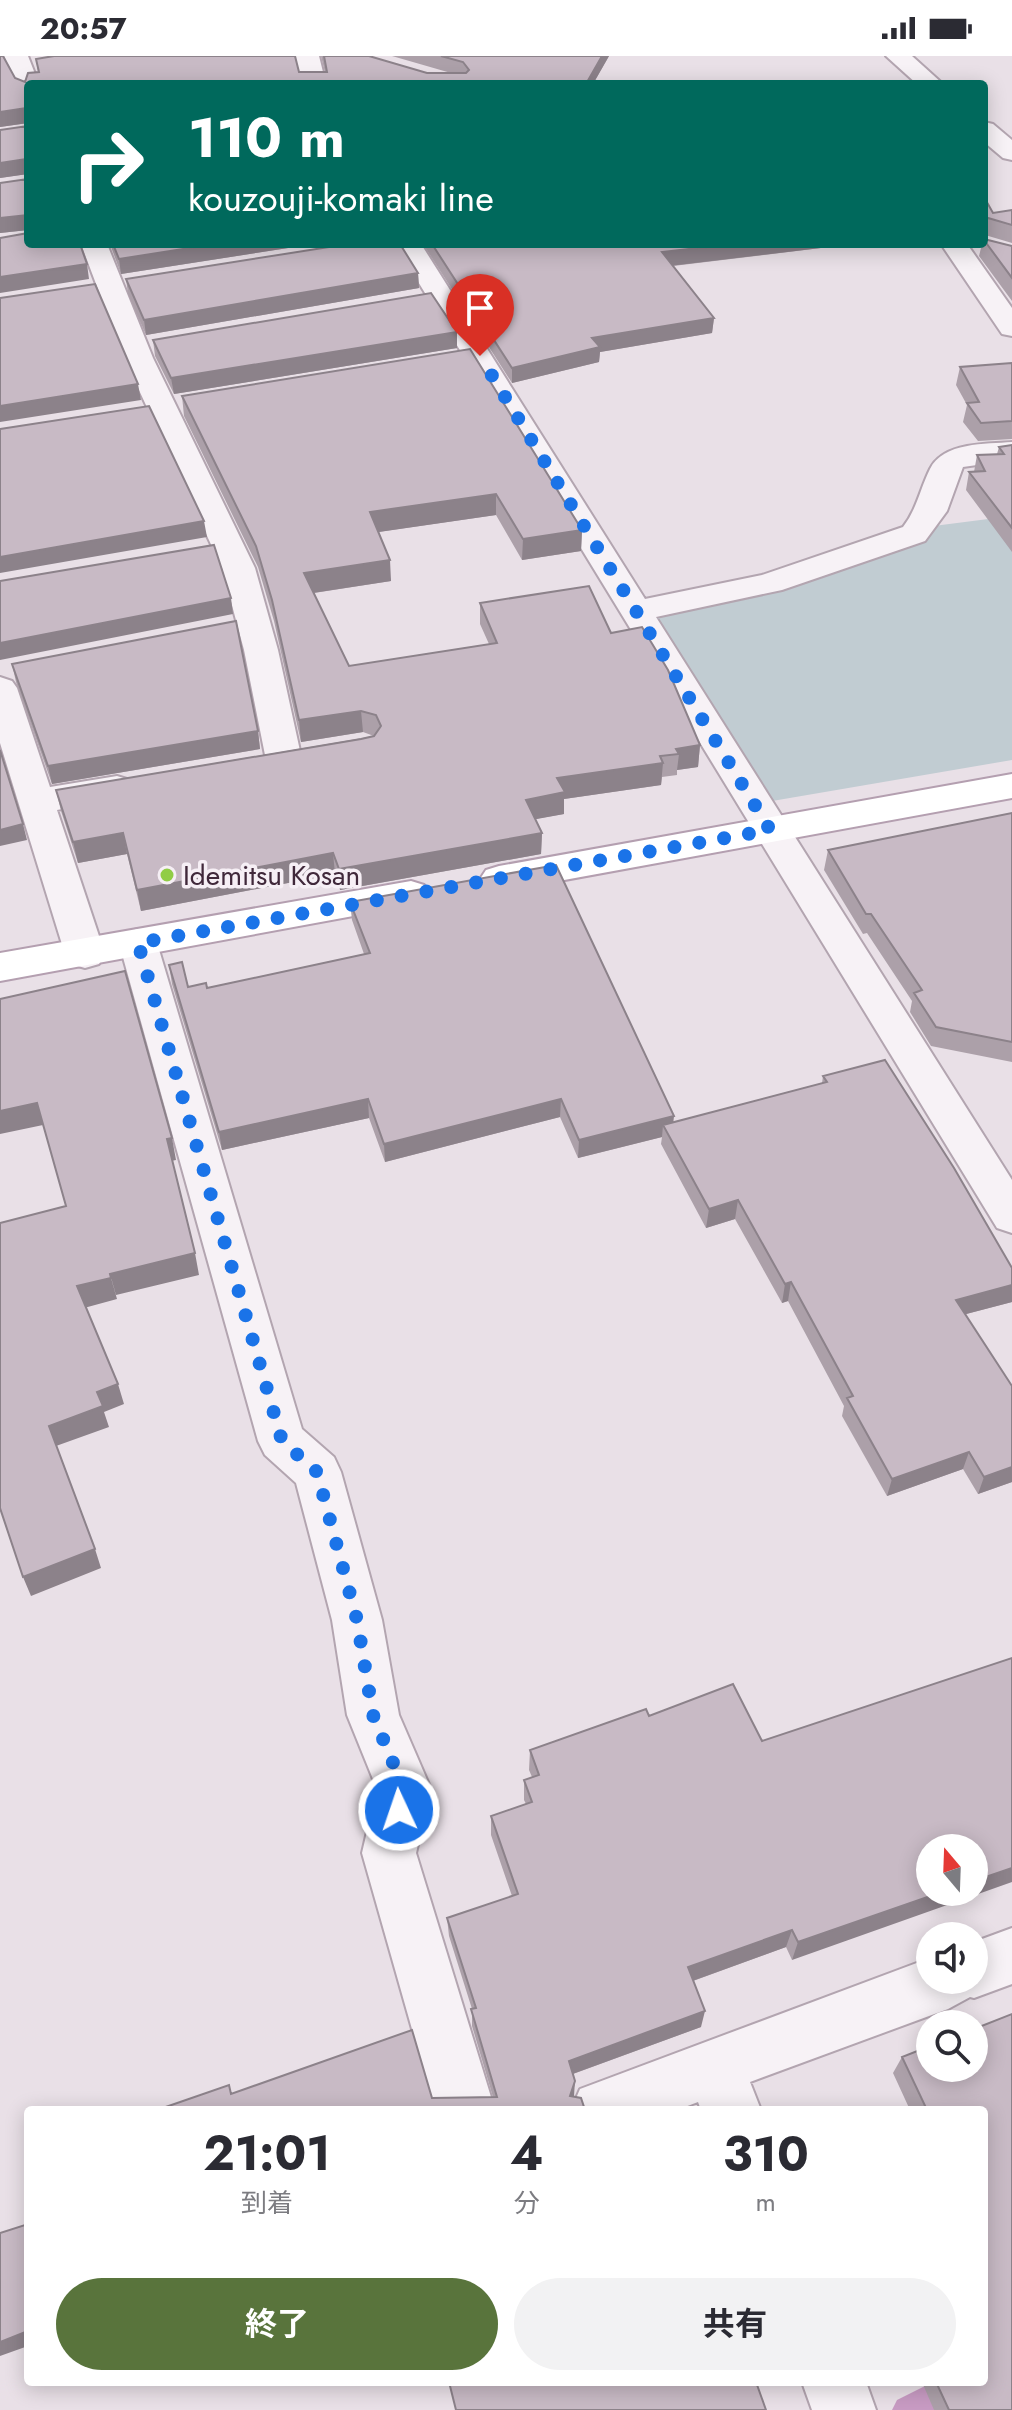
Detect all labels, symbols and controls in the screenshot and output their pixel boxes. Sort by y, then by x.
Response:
text: 20:57 [40,7,127,50]
text: 110 m [188,97,345,178]
icon: right [56,112,160,216]
text: kouzouji-komaki line [188,172,494,224]
pin [446,274,514,356]
icon: arrive [458,286,502,330]
place label: Idemitsu Kosan [183,855,360,896]
marker: Idemitsu Kosan [158,866,176,884]
position arrow [357,1768,441,1852]
north arrow [916,1834,988,1906]
map controls [916,1834,988,2082]
button: sound [916,1922,988,1994]
button: search [916,2010,988,2082]
text: 21:01 [203,2119,331,2188]
text: 4 [510,2119,544,2188]
text: 310 [723,2120,809,2189]
text: m [756,2183,776,2221]
text: 到着 [241,2184,293,2222]
text: 分 [514,2184,540,2222]
button: 終了 [56,2278,498,2370]
button: 共有 [514,2278,956,2370]

